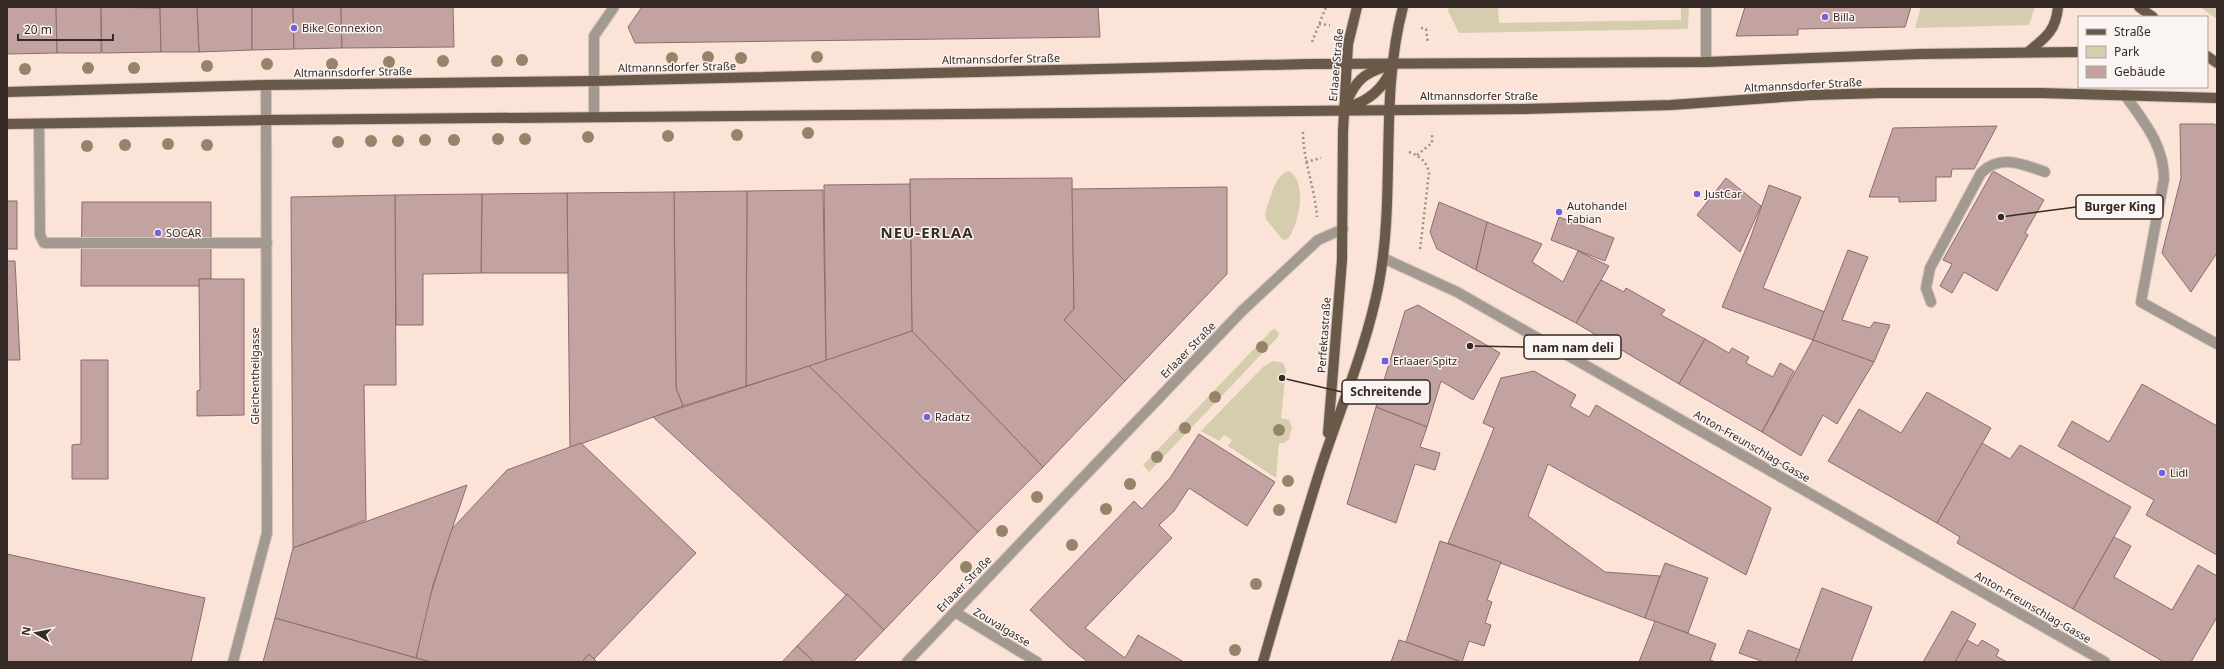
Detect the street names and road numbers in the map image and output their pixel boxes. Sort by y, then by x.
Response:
street label: Erlaaer Straße [1325,28,1346,102]
street label: Altmannsdorfer Straße [942,50,1060,67]
street label: Altmannsdorfer Straße [618,58,736,75]
street label: Altmannsdorfer Straße [294,63,412,80]
street label: Altmannsdorfer Straße [1744,74,1862,95]
street label: Altmannsdorfer Straße [1420,88,1538,103]
street label: Perfektastraße [1313,296,1334,374]
street label: Erlaaer Straße [1157,318,1218,381]
street label: Gleichentheilgasse [247,327,262,425]
street label: Anton-Freunschlag-Gasse [1691,406,1813,485]
street label: Erlaaer Straße [933,552,994,615]
street label: Anton-Freunschlag-Gasse [1972,567,2094,646]
street label: Zouvalgasse [971,604,1034,649]

